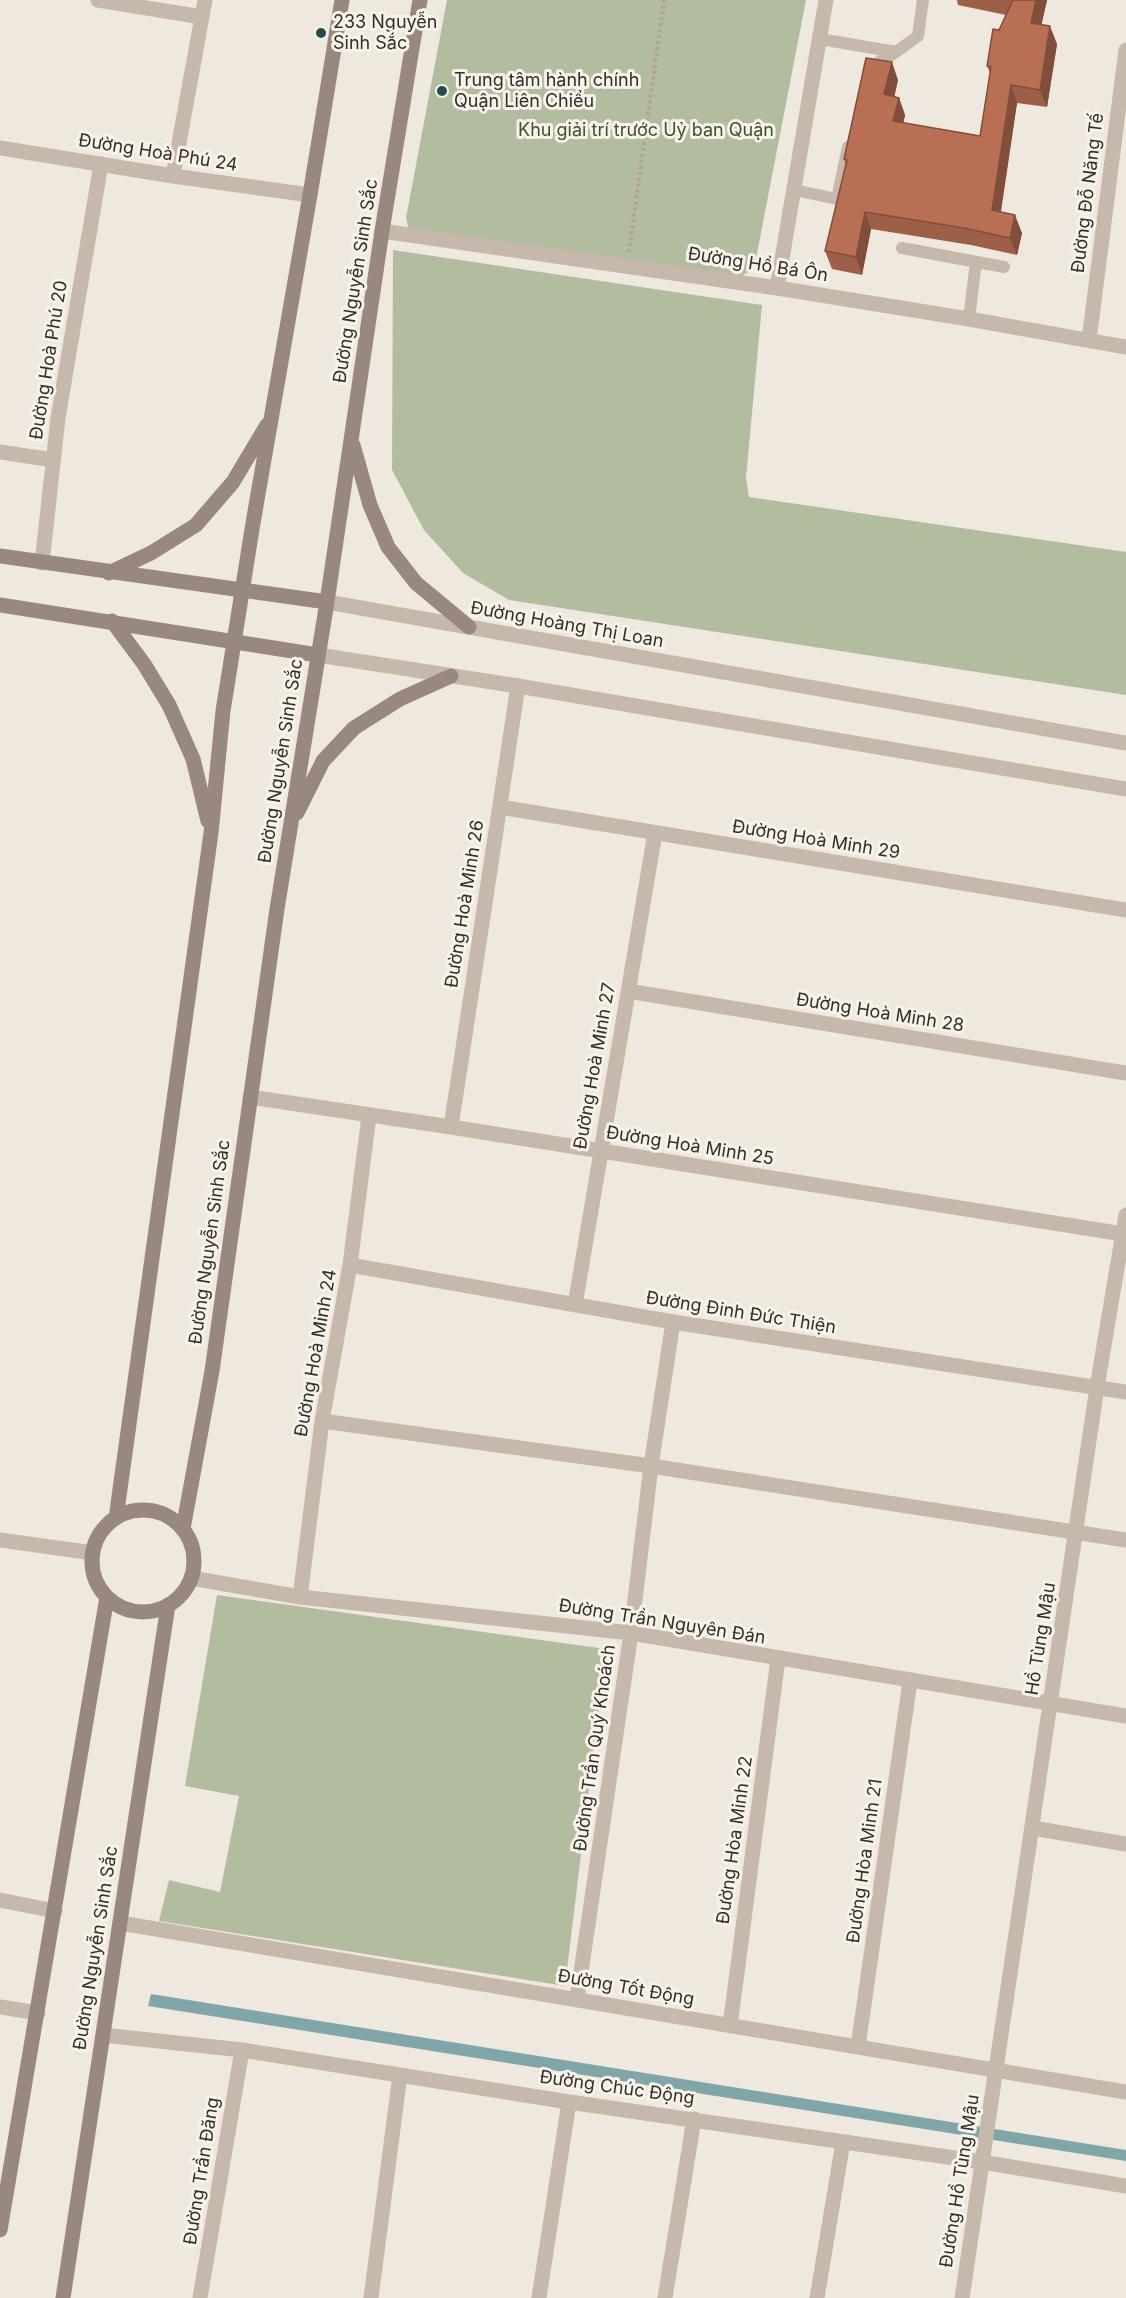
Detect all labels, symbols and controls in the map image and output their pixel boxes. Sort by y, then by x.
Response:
place label: 233 Nguyễn Sinh Sắc [333,12,437,54]
marker: 233 Nguyễn Sinh Sắc [314,26,328,40]
place label: Trung tâm hành chính Quận Liên Chiểu [454,70,639,112]
marker: Trung tâm hành chính Quận Liên Chiểu [435,84,449,98]
street label: Đường Đỗ Năng Tế [1067,112,1109,274]
park label: Khu giải trí trước Uỷ ban Quận [518,120,774,142]
street label: Đường Hoà Phú 24 [77,130,239,176]
street label: Đường Nguyễn Sinh Sắc [329,177,383,385]
street label: Đường Hồ Bá Ôn [686,243,830,287]
street label: Đường Hoà Phú 20 [26,279,72,441]
street label: Đường Hoàng Thị Loan [469,597,665,653]
street label: Đường Nguyễn Sinh Sắc [254,657,308,865]
street label: Đường Hoà Minh 29 [731,816,901,864]
street label: Đường Hoà Minh 26 [441,819,489,989]
street label: Đường Hoà Minh 27 [570,981,620,1151]
street label: Đường Hoà Minh 28 [795,989,965,1037]
street label: Đường Hoà Minh 25 [605,1122,775,1170]
street label: Đường Nguyễn Sinh Sắc [185,1138,235,1346]
street label: Đường Hoà Minh 24 [291,1268,341,1438]
street label: Đường Đinh Đức Thiện [645,1287,837,1339]
street label: Hồ Tùng Mậu [1021,1581,1061,1697]
street label: Đường Trần Nguyên Đán [557,1595,767,1649]
street label: Đường Trần Quý Khoách [570,1643,620,1853]
street label: Đường Hòa Minh 22 [713,1755,757,1925]
street label: Đường Hòa Minh 21 [843,1777,887,1945]
street label: Đường Nguyễn Sinh Sắc [69,1844,123,2052]
street label: Đường Tốt Động [556,1965,696,2011]
street label: Đường Chúc Động [538,2066,696,2110]
street label: Đường Hồ Tùng Mậu [936,2093,984,2269]
street label: Đường Trần Đăng [180,2096,224,2246]

